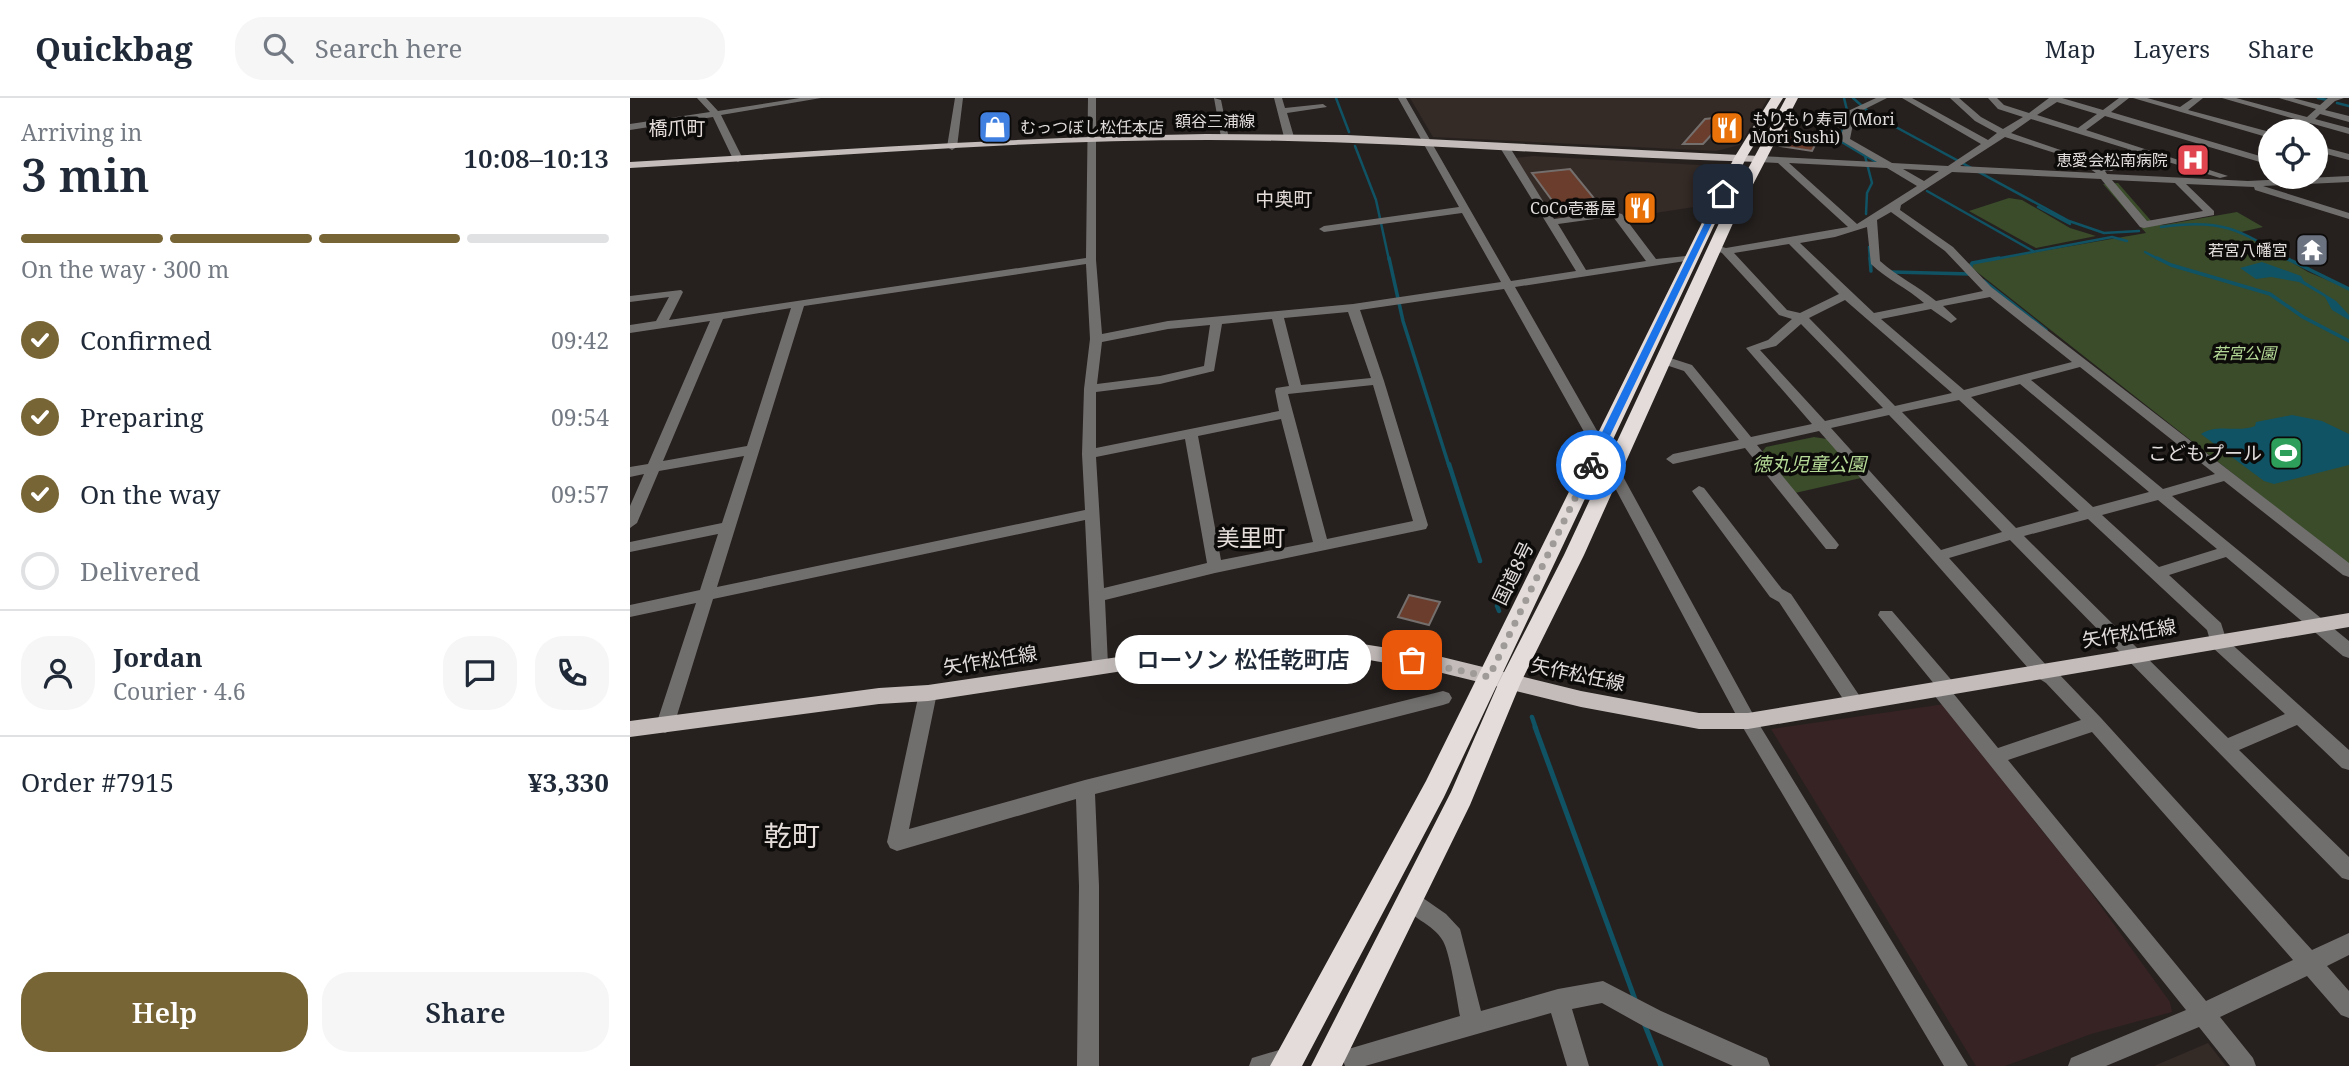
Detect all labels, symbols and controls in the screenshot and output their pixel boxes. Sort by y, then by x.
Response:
search box [235,17,725,80]
text: Quickbag [35,26,193,71]
icon: search [259,29,297,67]
text: Search here [315,30,462,66]
text: Map [2045,32,2096,65]
text: Layers [2134,32,2210,65]
text: Share [2248,32,2314,65]
shop icon: むっつぼし松任本店 [976,108,1014,146]
place label: もりもり寿司 (Mori Mori Sushi) [1752,108,1895,148]
restaurant icon: もりもり寿司 (Mori Mori Sushi) [1708,109,1746,147]
street label: 額谷三浦線 [1175,110,1255,132]
district label: 橋爪町 [648,115,706,141]
text: Arriving in [21,116,142,148]
place label: むっつぼし松任本店 [1020,116,1164,138]
map controls [2258,119,2328,189]
button: locate [2258,119,2328,189]
text: 10:08–10:13 [463,140,609,176]
hospital icon: 恵愛会松南病院 [2174,141,2212,179]
text: 3 min [21,143,149,205]
place label: 恵愛会松南病院 [2056,149,2168,171]
pin [1693,164,1753,224]
icon: home [1704,175,1742,213]
district label: 中奥町 [1255,186,1313,212]
restaurant icon: CoCo壱番屋 [1621,189,1659,227]
place label: CoCo壱番屋 [1530,197,1616,219]
temple icon: 若宮八幡宮 [2293,231,2331,269]
place label: 若宮八幡宮 [2208,239,2288,261]
text: On the way · 300 m [21,253,229,285]
icon: check [21,321,59,359]
text: Confirmed [80,322,212,358]
text: 09:42 [551,324,609,356]
park label: 若宮公園 [2212,342,2278,364]
icon: check [21,398,59,436]
text: Preparing [80,399,204,435]
text: 09:54 [551,401,609,433]
courier [1556,430,1626,500]
sports icon: こどもプール [2267,434,2305,472]
place label: こどもプール [2148,440,2262,466]
icon: bike [1572,446,1610,484]
park label: 徳丸児童公園 [1752,451,1869,477]
icon: check [21,475,59,513]
text: On the way [80,476,220,512]
text: 09:57 [551,478,609,510]
district label: 美里町 [1217,521,1286,553]
street label: 国道8号 [1486,537,1540,609]
text: Delivered [80,553,200,589]
street label: 矢作松任線 [2080,613,2178,653]
pin [1382,630,1442,690]
button: person [21,636,95,710]
button: chat [443,636,517,710]
button: phone [535,636,609,710]
callout: ローソン 松任乾町店 [1114,636,1370,684]
text: Jordan [113,639,203,675]
street label: 矢作松任線 [941,640,1039,680]
icon: bag [1393,641,1431,679]
text: ローソン 松任乾町店 [1137,643,1349,675]
street label: 矢作松任線 [1529,651,1627,697]
text: Courier · 4.6 [113,675,246,707]
text: Order #7915 [21,764,174,800]
text: ¥3,330 [528,764,609,800]
district label: 乾町 [764,816,820,854]
button: Help [21,972,308,1052]
button: Share [322,972,609,1052]

